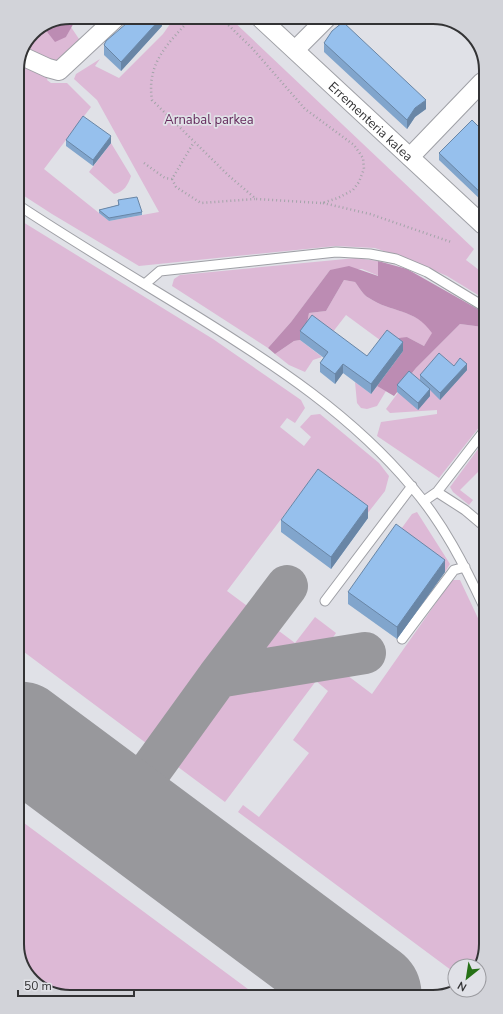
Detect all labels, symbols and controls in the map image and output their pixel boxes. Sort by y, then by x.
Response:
street label: Errementeria kalea [324,78,417,166]
park label: Arnabal parkea [164,111,254,129]
north arrow [447,958,487,998]
scale bar [18,972,134,998]
text: 50 m [24,978,52,994]
text: N [455,978,470,995]

